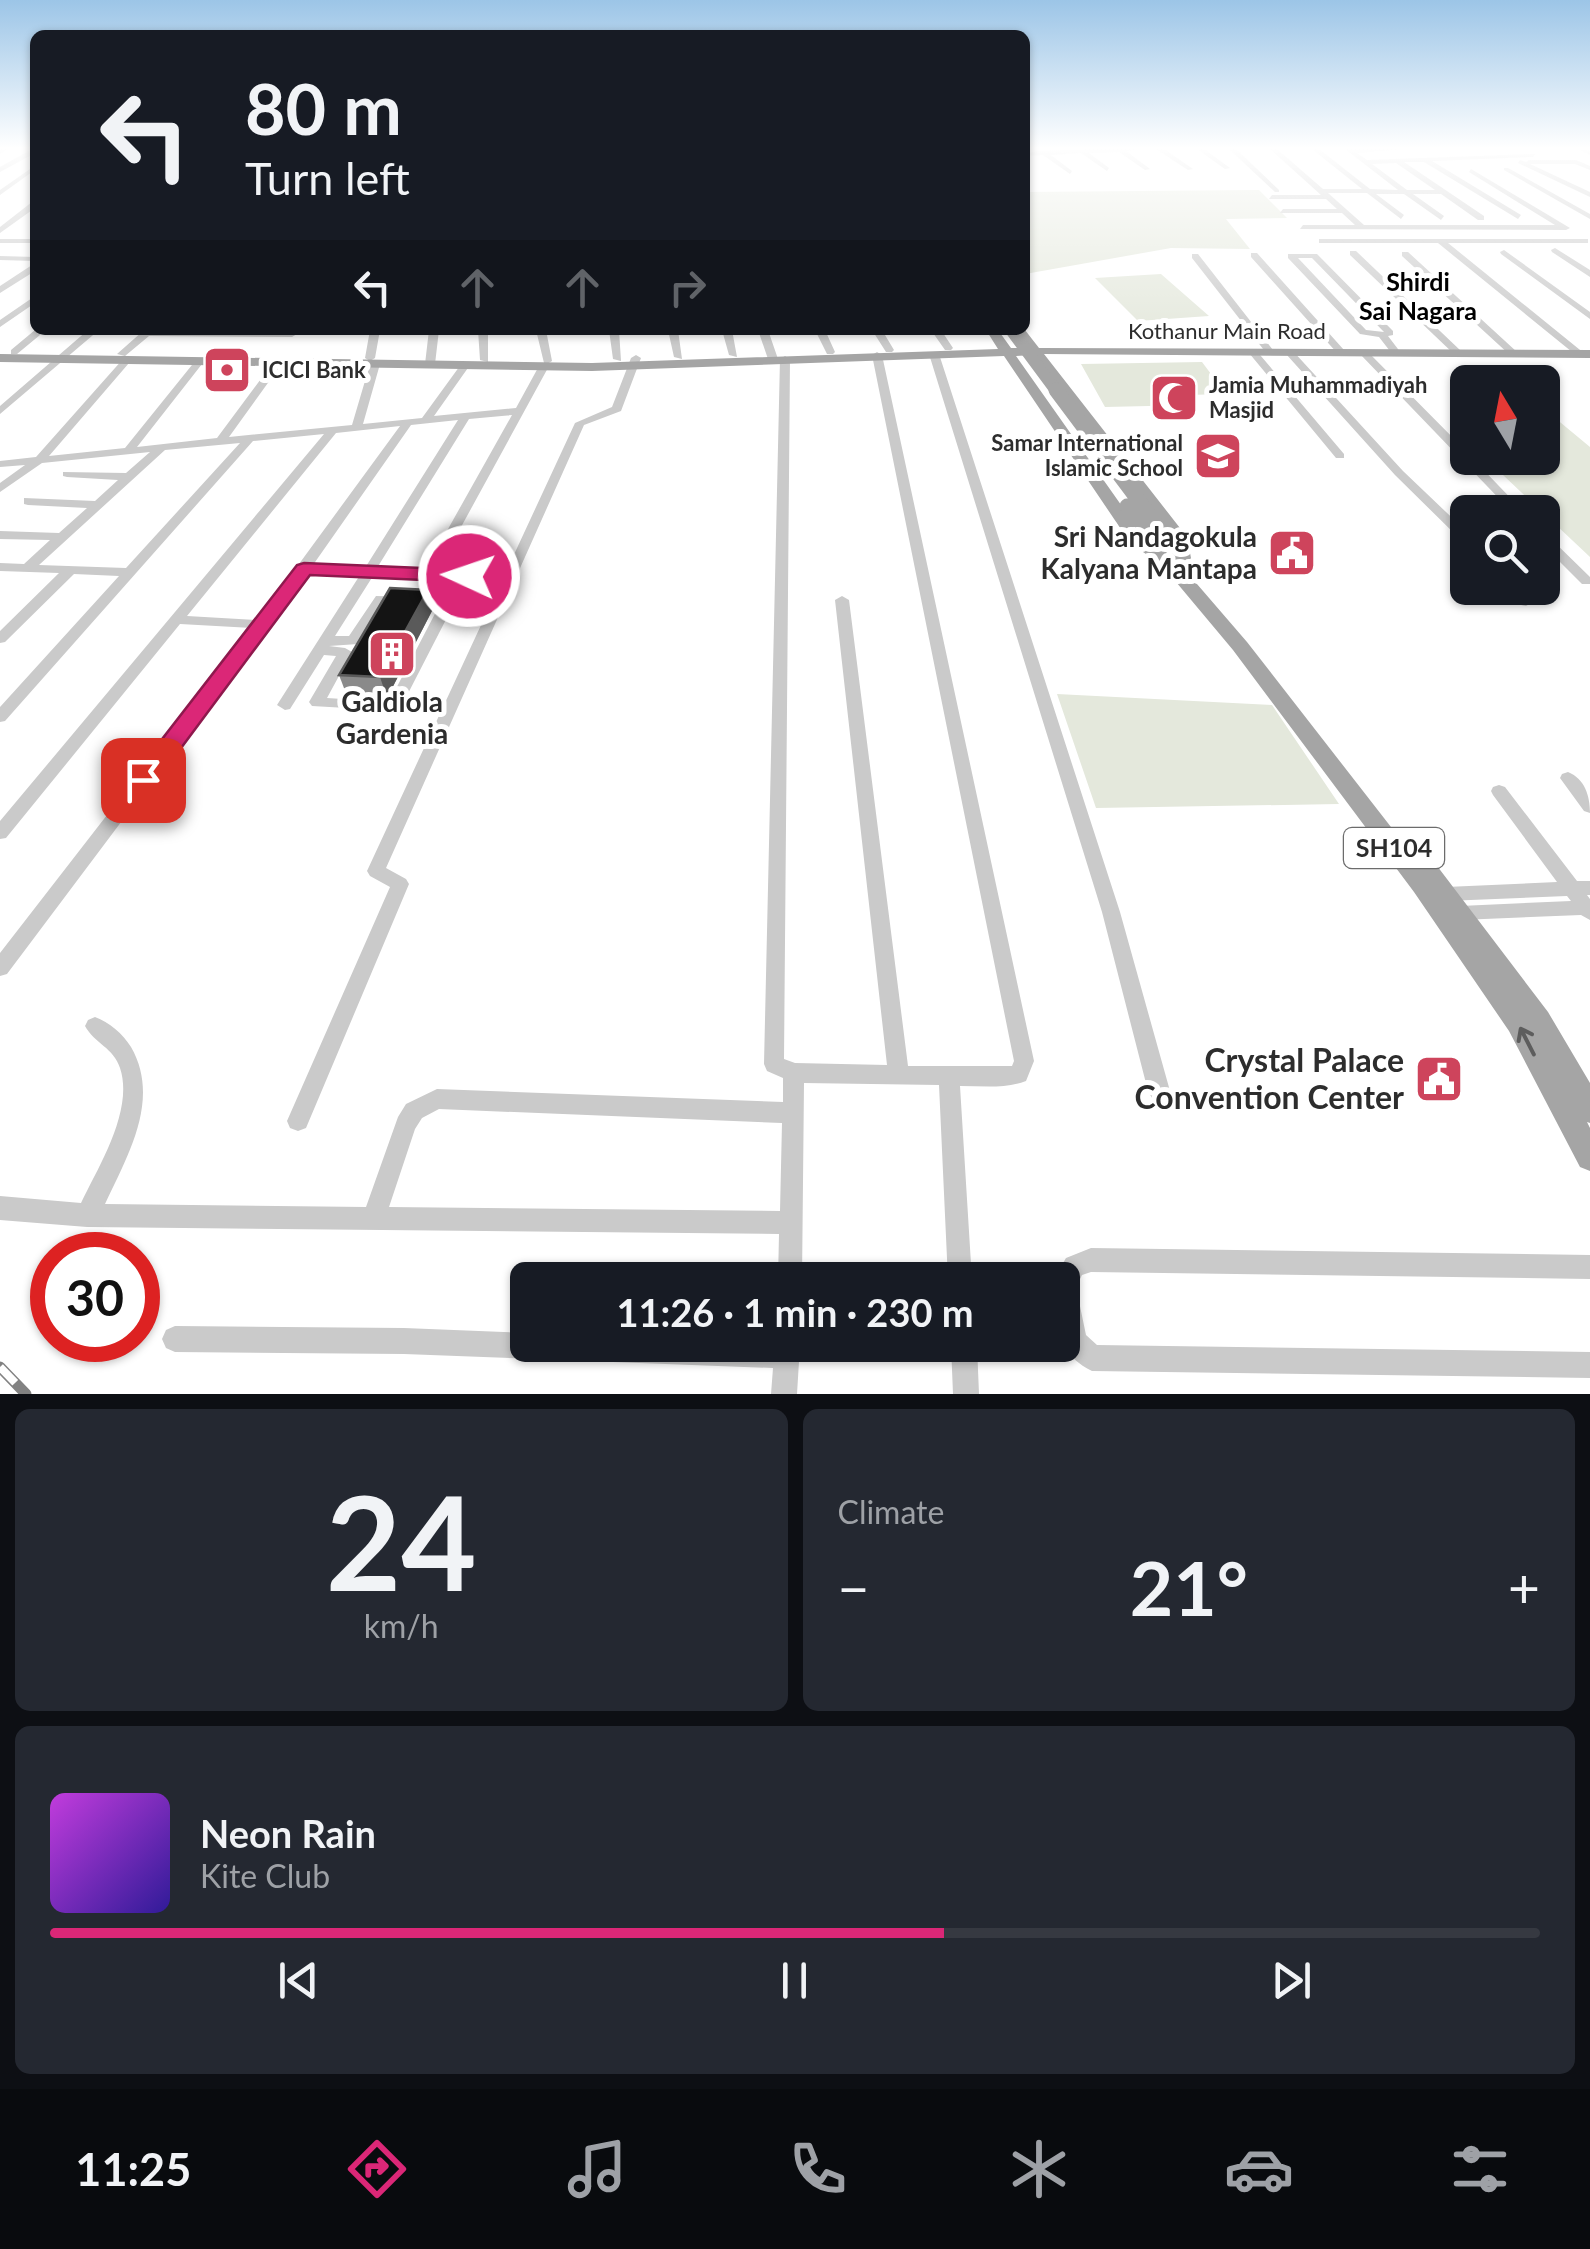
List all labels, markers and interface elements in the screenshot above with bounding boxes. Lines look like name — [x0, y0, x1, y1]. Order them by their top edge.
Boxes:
text: 80 m — [245, 66, 402, 150]
icon: left — [80, 70, 210, 200]
text: Turn left — [245, 151, 410, 205]
icon: left — [345, 260, 400, 315]
icon: ahead — [450, 260, 505, 315]
icon: ahead — [555, 260, 610, 315]
icon: right — [660, 260, 715, 315]
district label: Shirdi Sai Nagara — [1359, 266, 1477, 325]
street label: Kothanur Main Road — [1128, 317, 1326, 344]
bank icon: ICICI Bank — [201, 344, 253, 396]
place label: ICICI Bank — [262, 356, 366, 383]
north arrow — [1450, 365, 1560, 475]
map controls — [1450, 365, 1560, 605]
place label: Jamia Muhammadiyah Masjid — [1209, 371, 1427, 423]
mosque icon: Jamia Muhammadiyah Masjid — [1148, 372, 1200, 424]
place label: Samar International Islamic School — [991, 429, 1183, 481]
school or university icon: Samar International Islamic School — [1192, 430, 1244, 482]
button: search — [1450, 495, 1560, 605]
place label: Sri Nandagokula Kalyana Mantapa — [1041, 519, 1257, 585]
position arrow — [417, 524, 521, 628]
public building icon: Sri Nandagokula Kalyana Mantapa — [1266, 527, 1318, 579]
building icon: Galdiola Gardenia — [366, 628, 418, 680]
place label: Galdiola Gardenia — [336, 684, 448, 750]
pin — [101, 738, 186, 823]
icon: arrive — [116, 753, 171, 808]
road number: SH104 — [1344, 828, 1444, 868]
one-way arrow — [1517, 1026, 1536, 1056]
place label: Crystal Palace Convention Center — [1134, 1040, 1404, 1116]
public building icon: Crystal Palace Convention Center — [1413, 1053, 1465, 1105]
speed limit sign: 30 — [30, 1232, 160, 1362]
text: 11:26 · 1 min · 230 m — [616, 1289, 974, 1335]
text: 24 — [326, 1463, 477, 1619]
text: Climate — [838, 1492, 944, 1531]
text: 21° — [1130, 1542, 1248, 1632]
text: − — [838, 1554, 869, 1620]
text: + — [1508, 1554, 1540, 1620]
text: km/h — [364, 1606, 439, 1645]
text: Neon Rain — [200, 1810, 376, 1856]
text: Kite Club — [200, 1856, 330, 1895]
icon: previous — [271, 1953, 326, 2008]
icon: pause — [767, 1953, 822, 2008]
icon: next — [1264, 1953, 1319, 2008]
icon: directions — [342, 2134, 412, 2204]
icon: music — [562, 2134, 632, 2204]
icon: phone — [783, 2134, 853, 2204]
icon: climate — [1004, 2134, 1074, 2204]
icon: car — [1224, 2134, 1294, 2204]
icon: filters — [1445, 2134, 1515, 2204]
text: 11:25 — [75, 2142, 191, 2196]

